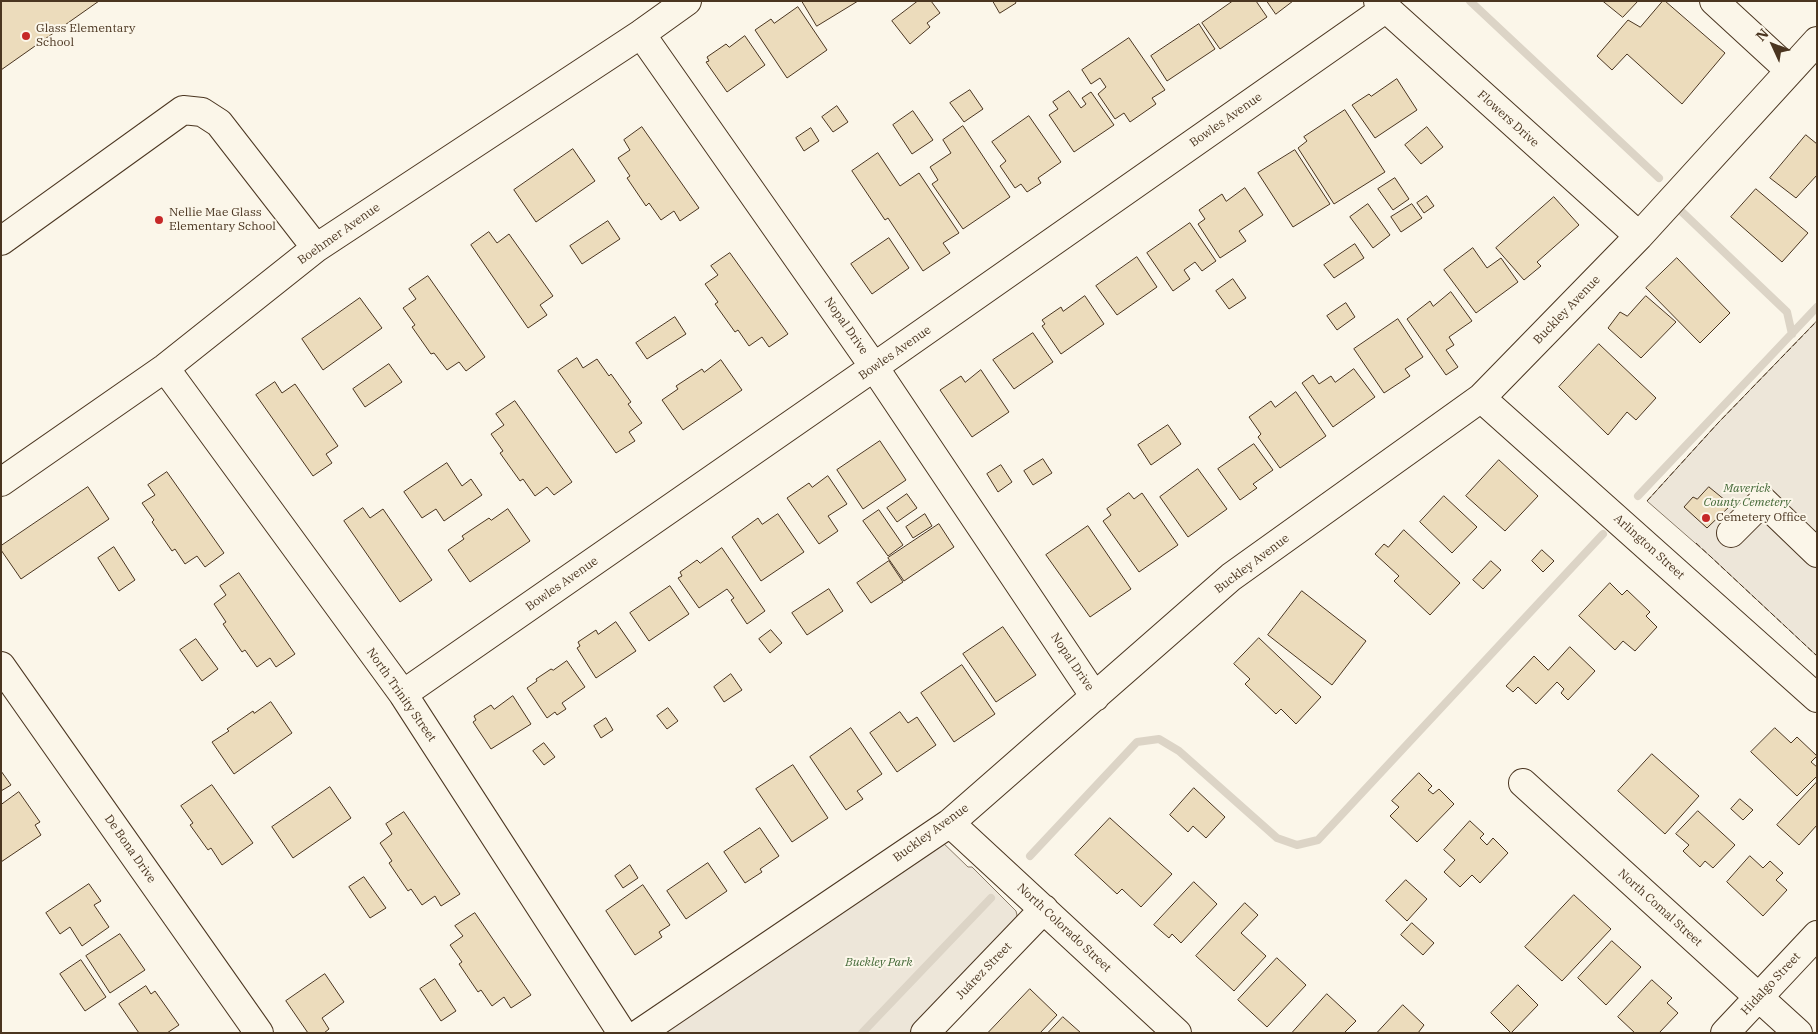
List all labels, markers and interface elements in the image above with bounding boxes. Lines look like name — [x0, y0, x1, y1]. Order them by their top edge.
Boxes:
north arrow — [1748, 20, 1798, 70]
place label: Glass Elementary School — [36, 22, 135, 50]
text: N — [1752, 25, 1772, 45]
marker: Glass Elementary School — [20, 30, 32, 42]
street label: Flowers Drive — [1474, 88, 1542, 150]
street label: Bowles Avenue — [1187, 90, 1265, 150]
street label: Boehmer Avenue — [295, 200, 383, 268]
place label: Nellie Mae Glass Elementary School — [169, 206, 276, 234]
marker: Nellie Mae Glass Elementary School — [153, 214, 165, 226]
street label: Buckley Avenue — [1531, 273, 1603, 347]
street label: Nopal Drive — [821, 295, 871, 357]
street label: Bowles Avenue — [856, 323, 934, 383]
park label: Maverick County Cemetery — [1703, 482, 1791, 510]
street label: Arlington Street — [1611, 511, 1687, 583]
place label: Cemetery Office — [1716, 511, 1806, 525]
marker: Cemetery Office — [1700, 512, 1712, 524]
street label: Buckley Avenue — [1212, 531, 1292, 597]
street label: Bowles Avenue — [523, 554, 601, 614]
street label: Nopal Drive — [1047, 630, 1097, 694]
street label: North Trinity Street — [363, 645, 439, 745]
street label: Buckley Avenue — [890, 801, 972, 865]
street label: De Bona Drive — [101, 812, 159, 886]
street label: North Comal Street — [1615, 866, 1705, 950]
street label: North Colorado Street — [1014, 881, 1114, 975]
street label: Juárez Street — [953, 939, 1015, 1003]
street label: Hidalgo Street — [1738, 950, 1804, 1018]
park label: Buckley Park — [845, 956, 913, 970]

